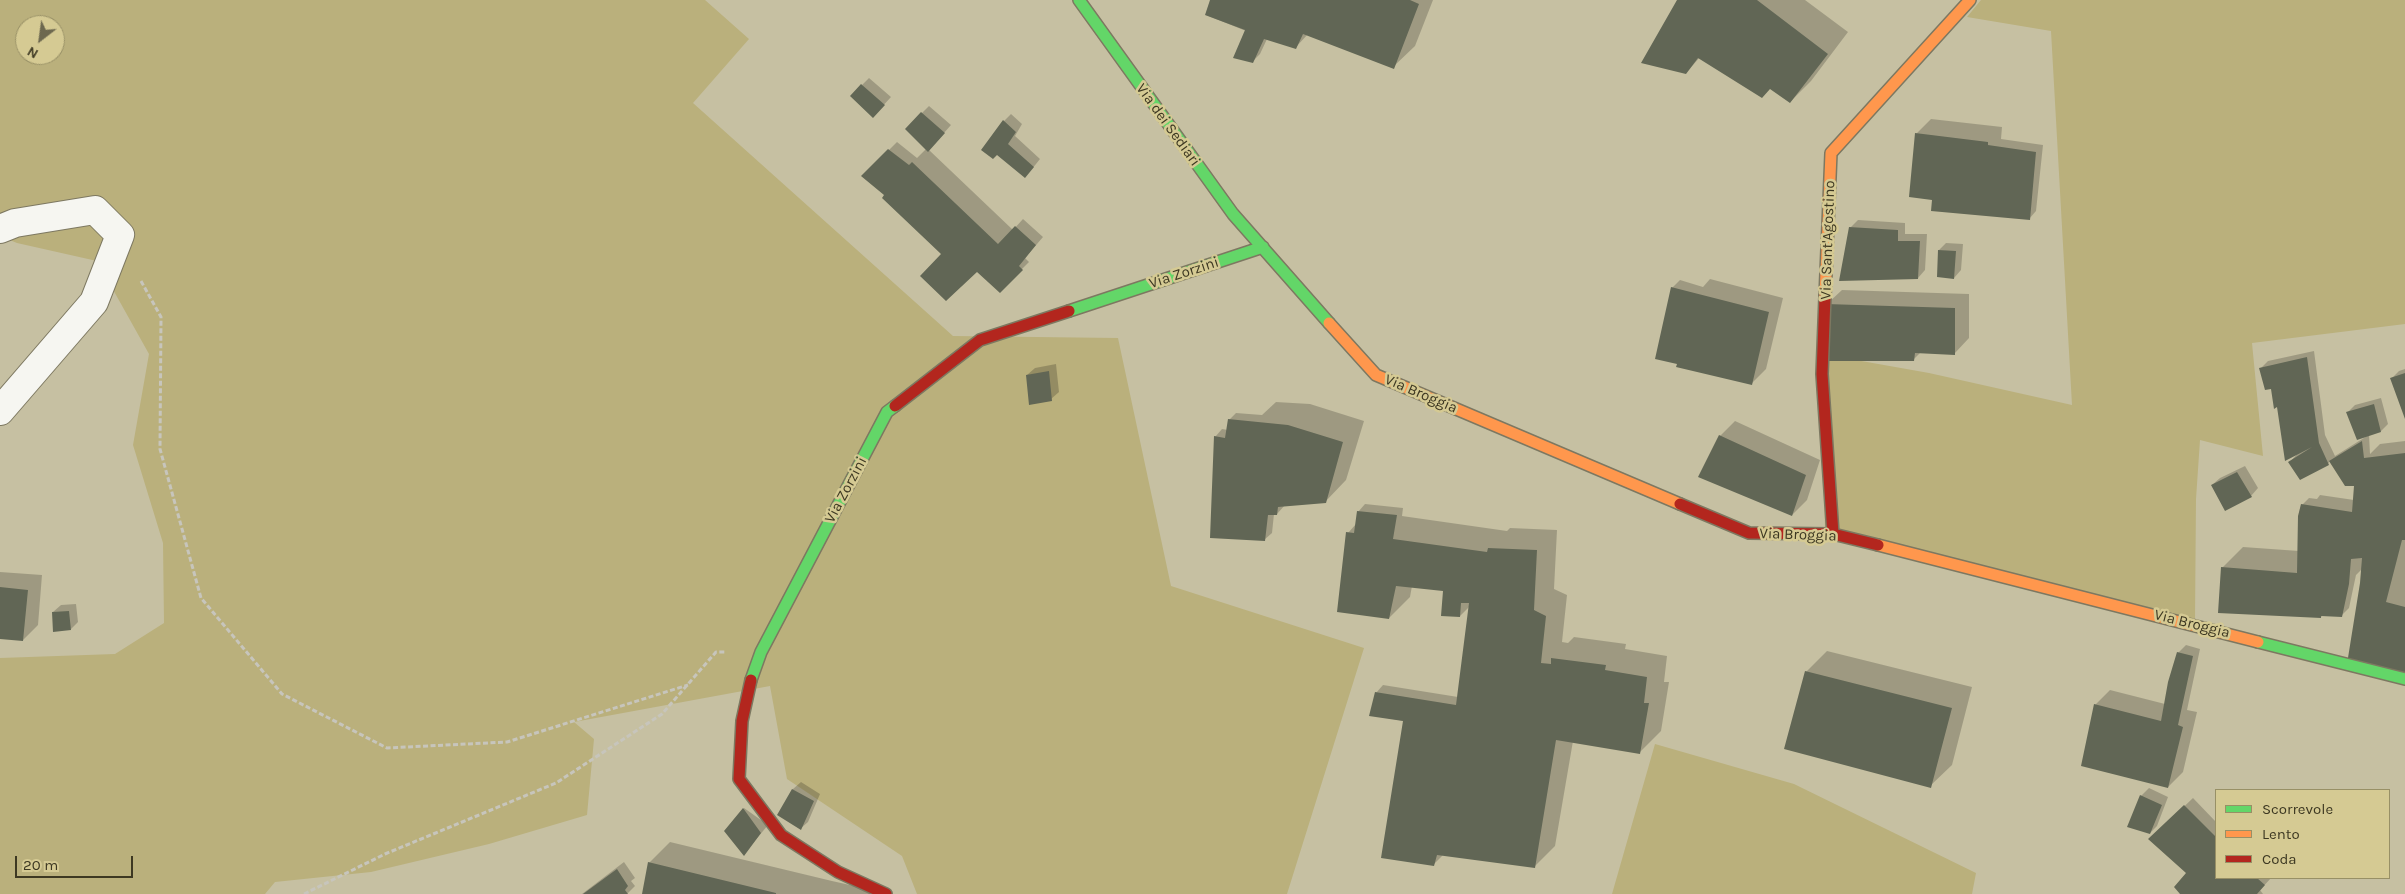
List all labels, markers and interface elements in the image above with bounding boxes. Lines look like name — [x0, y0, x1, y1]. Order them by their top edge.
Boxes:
north arrow — [15, 15, 65, 65]
text: N — [24, 43, 41, 62]
street label: Via dei Sediari — [1132, 80, 1204, 170]
street label: Via Sant'Agostino — [1817, 180, 1839, 300]
street label: Via Zorzini — [1147, 253, 1221, 293]
street label: Via Broggia — [1382, 371, 1460, 417]
street label: Via Zorzini — [821, 454, 871, 526]
street label: Via Broggia — [1759, 525, 1837, 545]
street label: Via Broggia — [2152, 606, 2232, 642]
legend — [2215, 789, 2390, 879]
text: Scorrevole — [2262, 800, 2333, 818]
text: Lento — [2262, 825, 2300, 843]
scale bar — [18, 846, 135, 878]
text: Coda — [2262, 850, 2297, 868]
text: 20 m — [23, 856, 58, 874]

